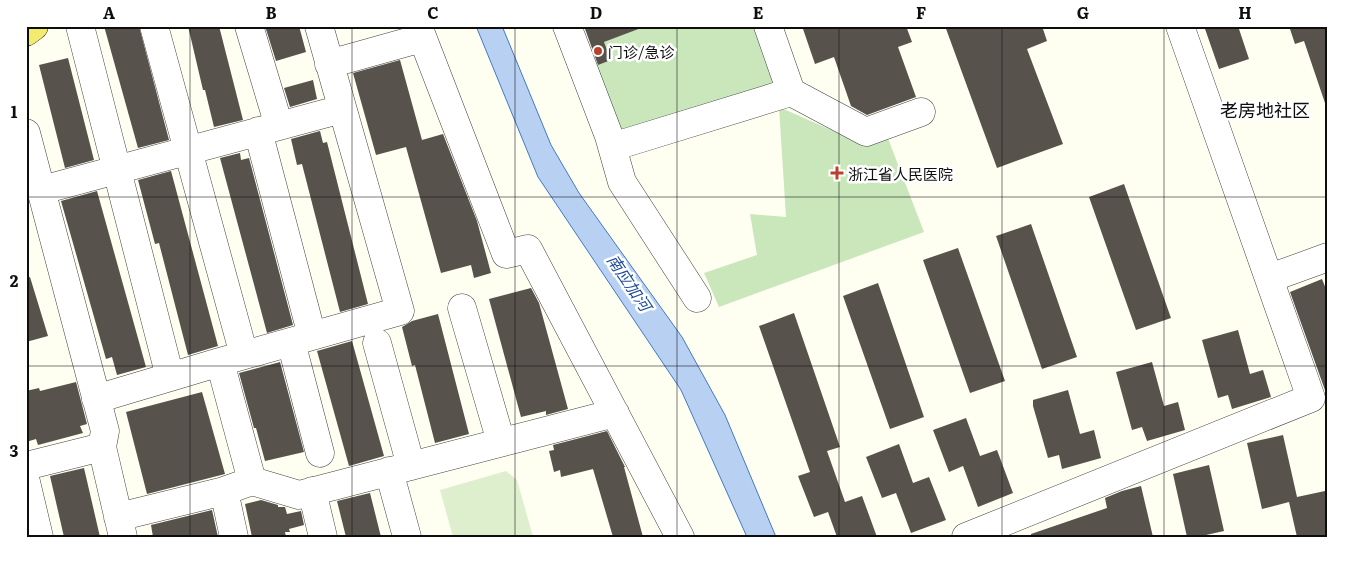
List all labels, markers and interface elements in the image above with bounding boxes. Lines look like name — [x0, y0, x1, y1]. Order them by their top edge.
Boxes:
text: A — [103, 0, 115, 24]
text: B — [265, 0, 277, 24]
text: C — [427, 0, 439, 24]
text: D — [590, 0, 602, 24]
text: E — [753, 0, 764, 24]
text: F — [916, 0, 926, 24]
text: G — [1077, 0, 1089, 24]
text: H — [1238, 0, 1252, 24]
place label: 门诊/急诊 — [608, 40, 674, 63]
marker: 门诊/急诊 — [592, 45, 604, 57]
district label: 老房地社区 — [1220, 96, 1310, 123]
text: 1 — [11, 99, 18, 123]
place label: 浙江省人民医院 — [848, 162, 953, 185]
marker: 浙江省人民医院 — [830, 166, 844, 180]
water label: 南应加河 — [602, 249, 660, 318]
text: 2 — [10, 268, 19, 292]
text: 3 — [10, 438, 19, 462]

